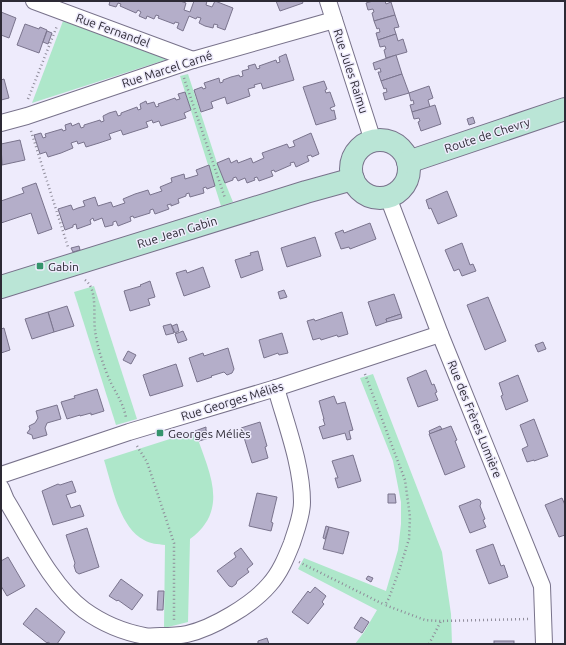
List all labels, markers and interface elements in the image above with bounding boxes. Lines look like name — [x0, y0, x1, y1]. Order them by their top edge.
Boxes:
street label: Rue Fernandel — [74, 11, 152, 49]
street label: Rue Jules Raimu — [331, 27, 371, 115]
street label: Rue Marcel Carné — [120, 48, 214, 90]
street label: Route de Chevry — [443, 115, 532, 155]
street label: Rue Jean Gabin — [135, 214, 219, 250]
place label: Gabin — [48, 260, 79, 273]
marker: Gabin — [35, 261, 45, 271]
street label: Rue des Frères Lumière — [445, 358, 505, 480]
street label: Rue Georges Méliès — [179, 379, 285, 423]
place label: Georges Méliès — [168, 427, 251, 440]
marker: Georges Méliès — [155, 428, 165, 438]

